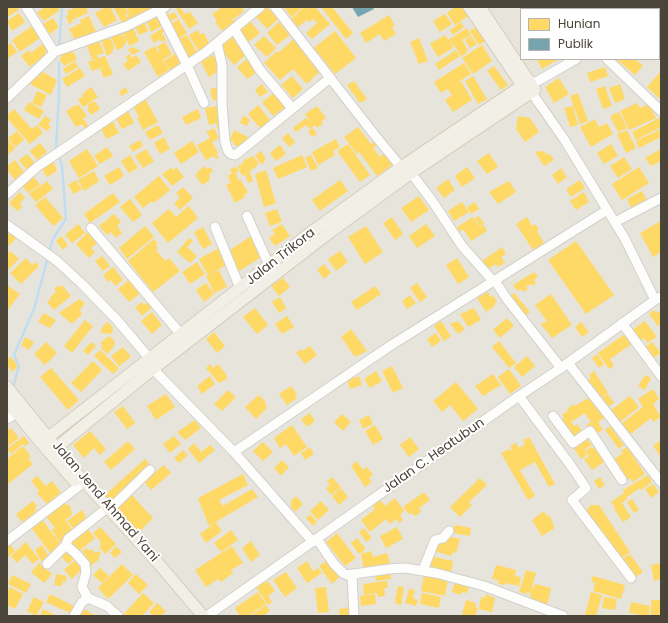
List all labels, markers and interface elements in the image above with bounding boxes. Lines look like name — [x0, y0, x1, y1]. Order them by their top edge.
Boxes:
legend — [520, 8, 660, 60]
text: Hunian — [558, 15, 600, 32]
text: Publik — [558, 35, 593, 52]
street label: Jalan Trikora — [243, 225, 319, 289]
street label: Jalan C. Heatubun — [380, 415, 488, 497]
street label: Jalan Jend Ahmad Yani — [48, 439, 162, 565]

